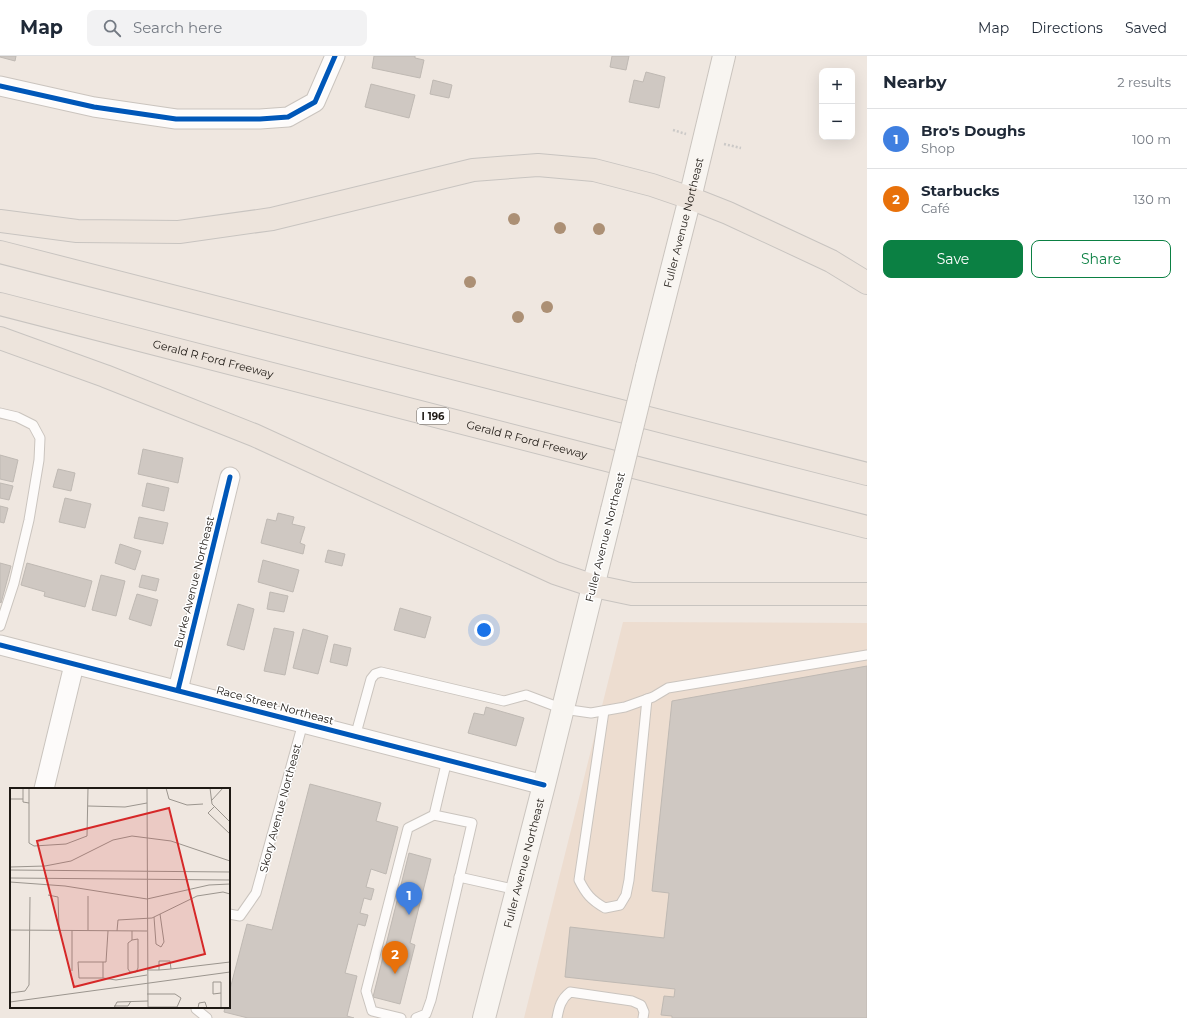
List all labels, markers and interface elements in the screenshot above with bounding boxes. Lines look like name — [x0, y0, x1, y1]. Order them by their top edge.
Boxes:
search box — [87, 10, 367, 46]
text: Map — [20, 16, 63, 39]
icon: search — [101, 17, 123, 39]
text: Search here — [133, 18, 222, 37]
text: Map — [978, 19, 1009, 37]
text: Directions — [1031, 19, 1103, 37]
text: Saved — [1125, 19, 1167, 37]
map controls — [819, 68, 855, 140]
button: + — [819, 68, 855, 104]
text: Nearby — [883, 72, 947, 92]
text: 2 results — [1117, 74, 1171, 90]
button: − — [819, 104, 855, 140]
text: Bro's Doughs — [921, 121, 1025, 140]
text: 1 — [893, 131, 899, 147]
text: 100 m — [1132, 131, 1171, 147]
text: Shop — [921, 140, 955, 156]
street label: Fuller Avenue Northeast — [660, 156, 707, 289]
text: Starbucks — [921, 181, 999, 200]
text: 2 — [892, 191, 900, 207]
text: 130 m — [1133, 191, 1171, 207]
text: Café — [921, 200, 950, 216]
button: Save — [883, 240, 1023, 278]
button: Share — [1031, 240, 1171, 278]
street label: Gerald R Ford Freeway — [151, 337, 275, 381]
road number: I 196 — [417, 408, 449, 424]
street label: Gerald R Ford Freeway — [465, 417, 589, 462]
street label: Fuller Avenue Northeast — [582, 470, 628, 603]
street label: Burke Avenue Northeast — [171, 514, 217, 649]
your location — [474, 620, 494, 640]
street label: Race Street Northeast — [215, 683, 336, 728]
street label: Skory Avenue Northeast — [256, 742, 304, 874]
inset map — [10, 788, 230, 1008]
street label: Fuller Avenue Northeast — [500, 796, 547, 930]
pin: 1 — [396, 882, 422, 915]
pin: 2 — [382, 941, 408, 974]

